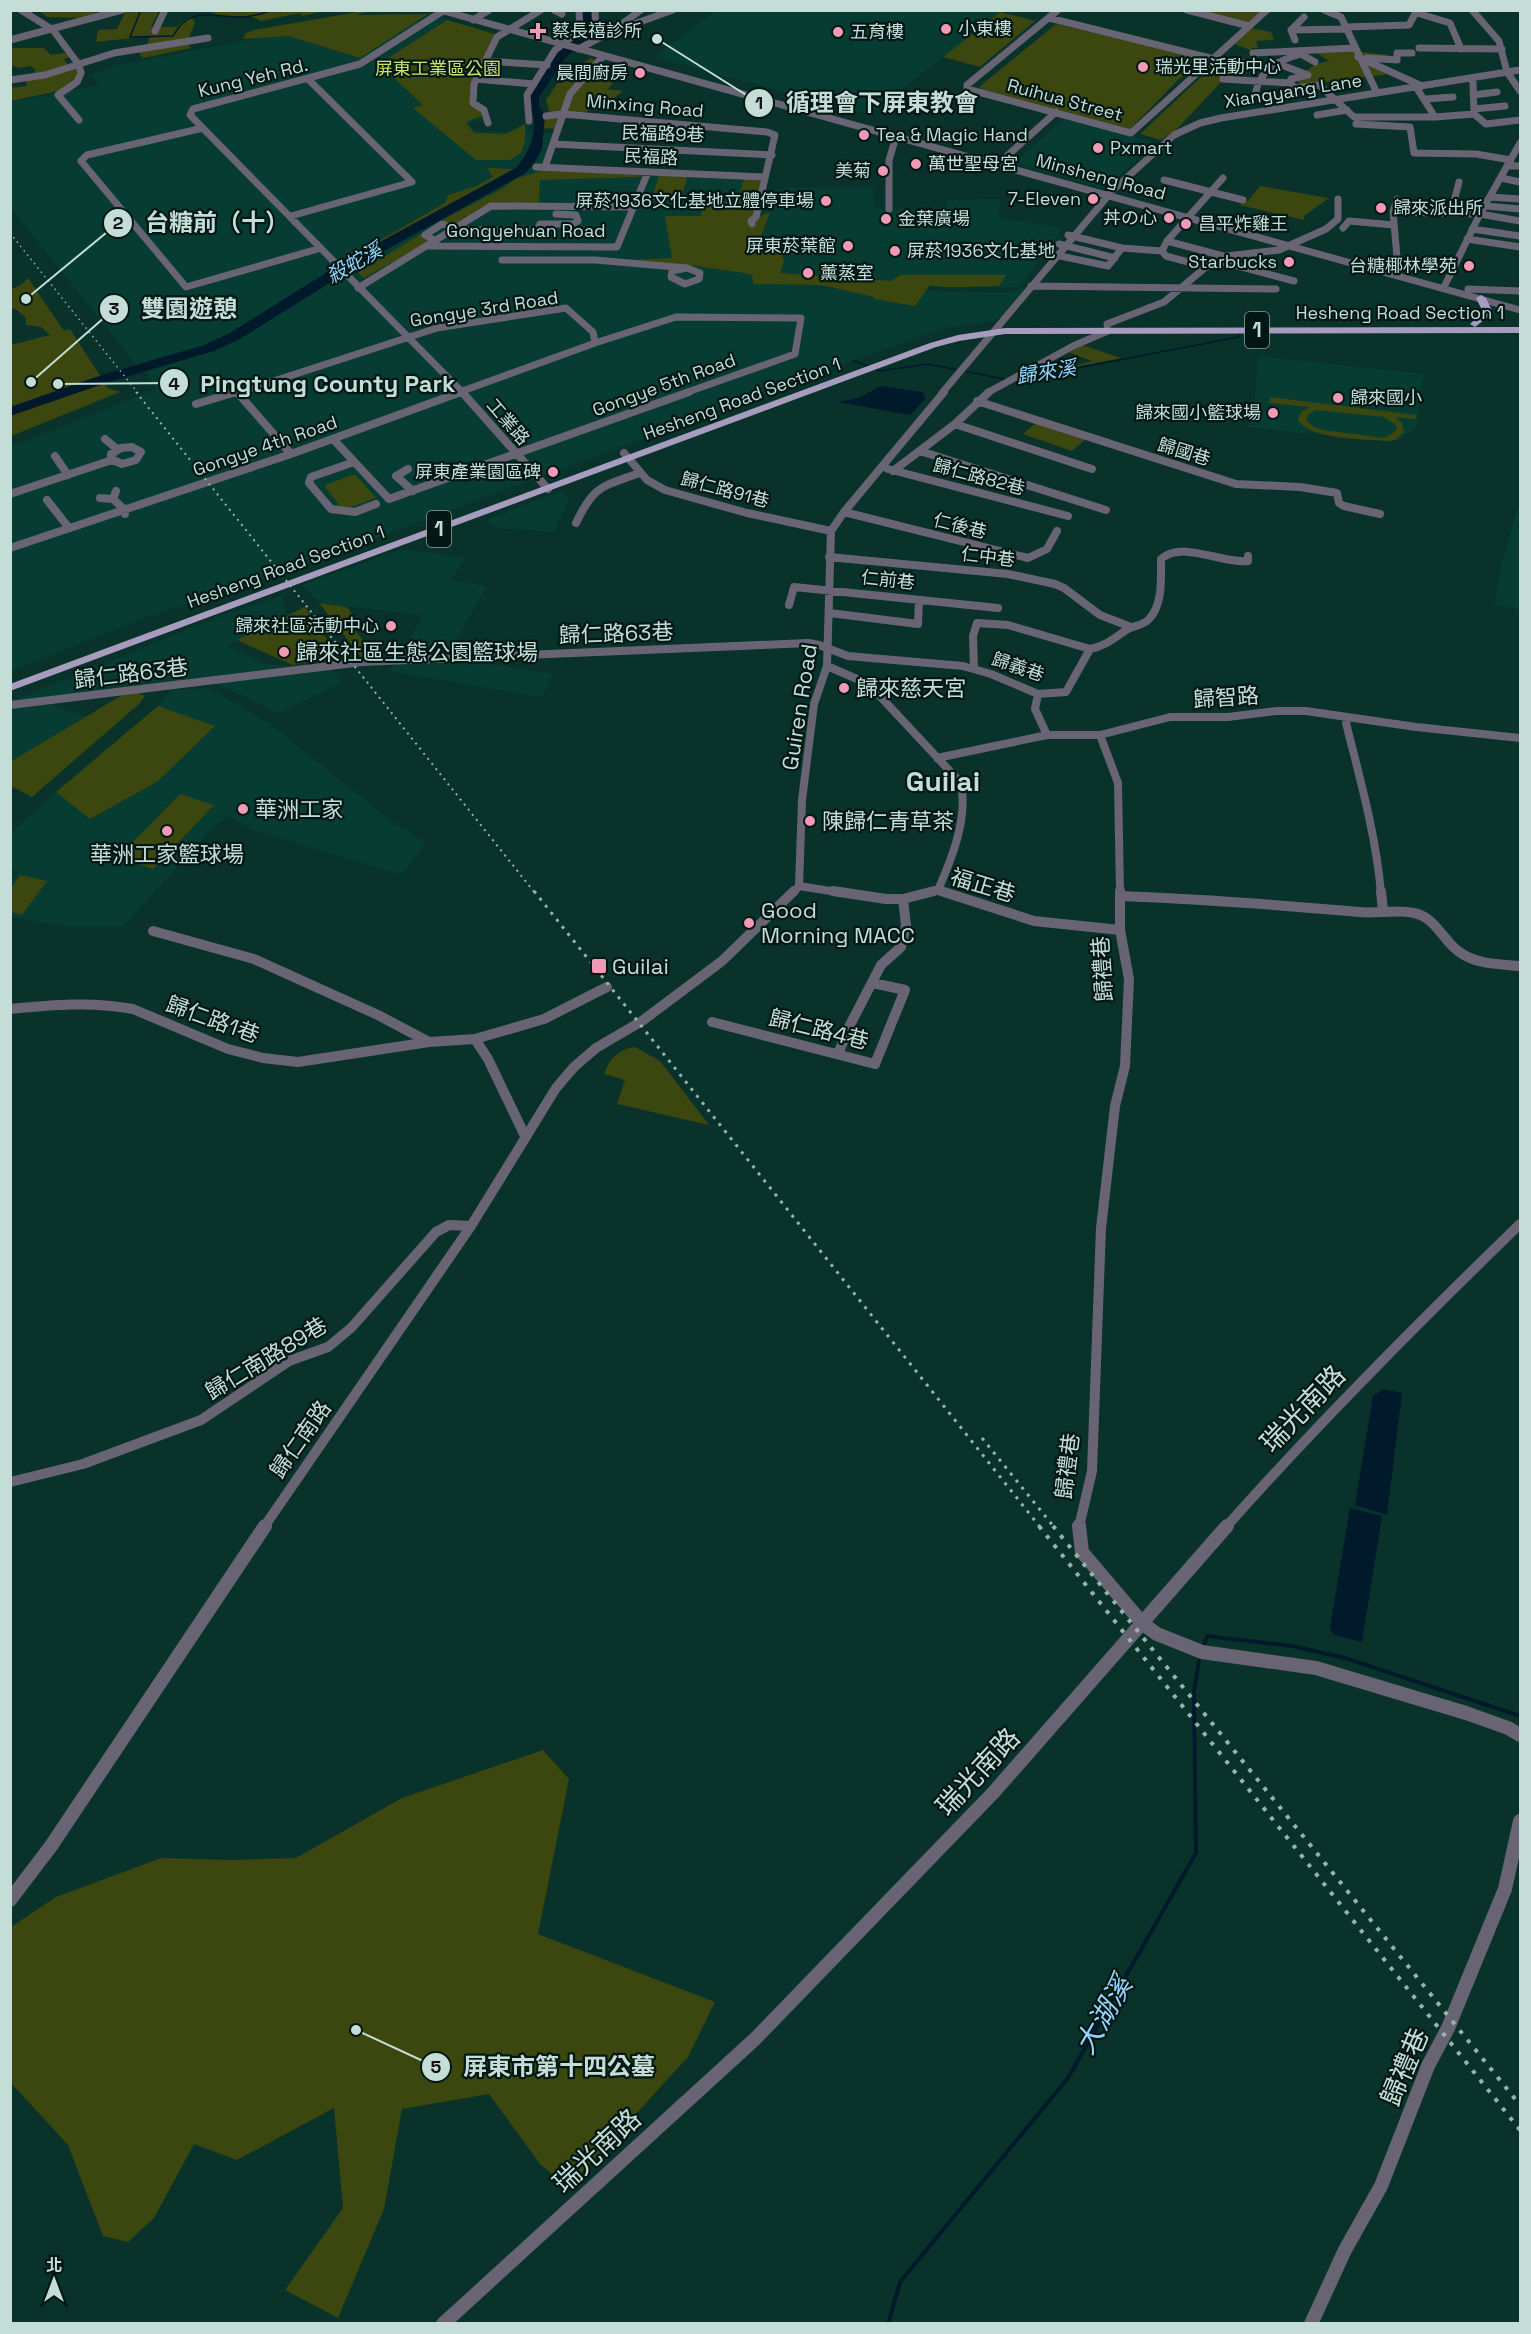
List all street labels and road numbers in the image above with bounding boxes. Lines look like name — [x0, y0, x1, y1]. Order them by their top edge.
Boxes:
street label: Kung Yeh Rd. — [196, 53, 310, 102]
street label: Xiangyang Lane — [1222, 68, 1364, 113]
street label: Ruihua Street — [1005, 73, 1125, 126]
street label: Minxing Road — [586, 89, 705, 122]
street label: 民福路9巷 — [621, 121, 705, 146]
street label: 民福路 — [623, 144, 679, 169]
street label: Minsheng Road — [1034, 148, 1169, 205]
street label: Gongyehuan Road — [446, 219, 606, 242]
street label: Gongye 3rd Road — [408, 285, 560, 332]
street label: Hesheng Road Section 1 — [1296, 301, 1504, 324]
road number: 1 — [1245, 312, 1269, 348]
street label: Gongye 5th Road — [589, 348, 739, 421]
street label: Hesheng Road Section 1 — [640, 352, 844, 445]
street label: 工業路 — [482, 394, 535, 450]
street label: Gongye 4th Road — [190, 410, 340, 481]
street label: 歸國巷 — [1155, 433, 1213, 470]
street label: 歸仁路82巷 — [931, 453, 1028, 500]
street label: 歸仁路91巷 — [678, 467, 772, 512]
street label: 仁後巷 — [931, 508, 989, 543]
road number: 1 — [427, 511, 451, 547]
street label: Hesheng Road Section 1 — [184, 520, 388, 613]
street label: 仁中巷 — [960, 542, 1016, 571]
street label: 仁前巷 — [860, 565, 916, 594]
street label: 歸仁路63巷 — [558, 617, 674, 649]
street label: Guiren Road — [775, 642, 823, 772]
street label: 歸義巷 — [989, 647, 1047, 686]
street label: 歸仁路63巷 — [72, 652, 190, 694]
street label: 歸智路 — [1192, 681, 1260, 713]
street label: 福正巷 — [947, 862, 1019, 908]
street label: 歸禮巷 — [1086, 935, 1118, 1003]
street label: 歸仁路1巷 — [163, 989, 263, 1049]
street label: 歸仁路4巷 — [766, 1003, 872, 1055]
street label: 歸仁南路89巷 — [200, 1311, 332, 1405]
street label: 瑞光南路 — [1253, 1358, 1353, 1460]
street label: 歸仁南路 — [263, 1395, 337, 1483]
street label: 歸禮巷 — [1049, 1432, 1085, 1500]
street label: 瑞光南路 — [928, 1720, 1027, 1823]
street label: 歸禮巷 — [1373, 2023, 1436, 2111]
street label: 瑞光南路 — [545, 2101, 648, 2200]

